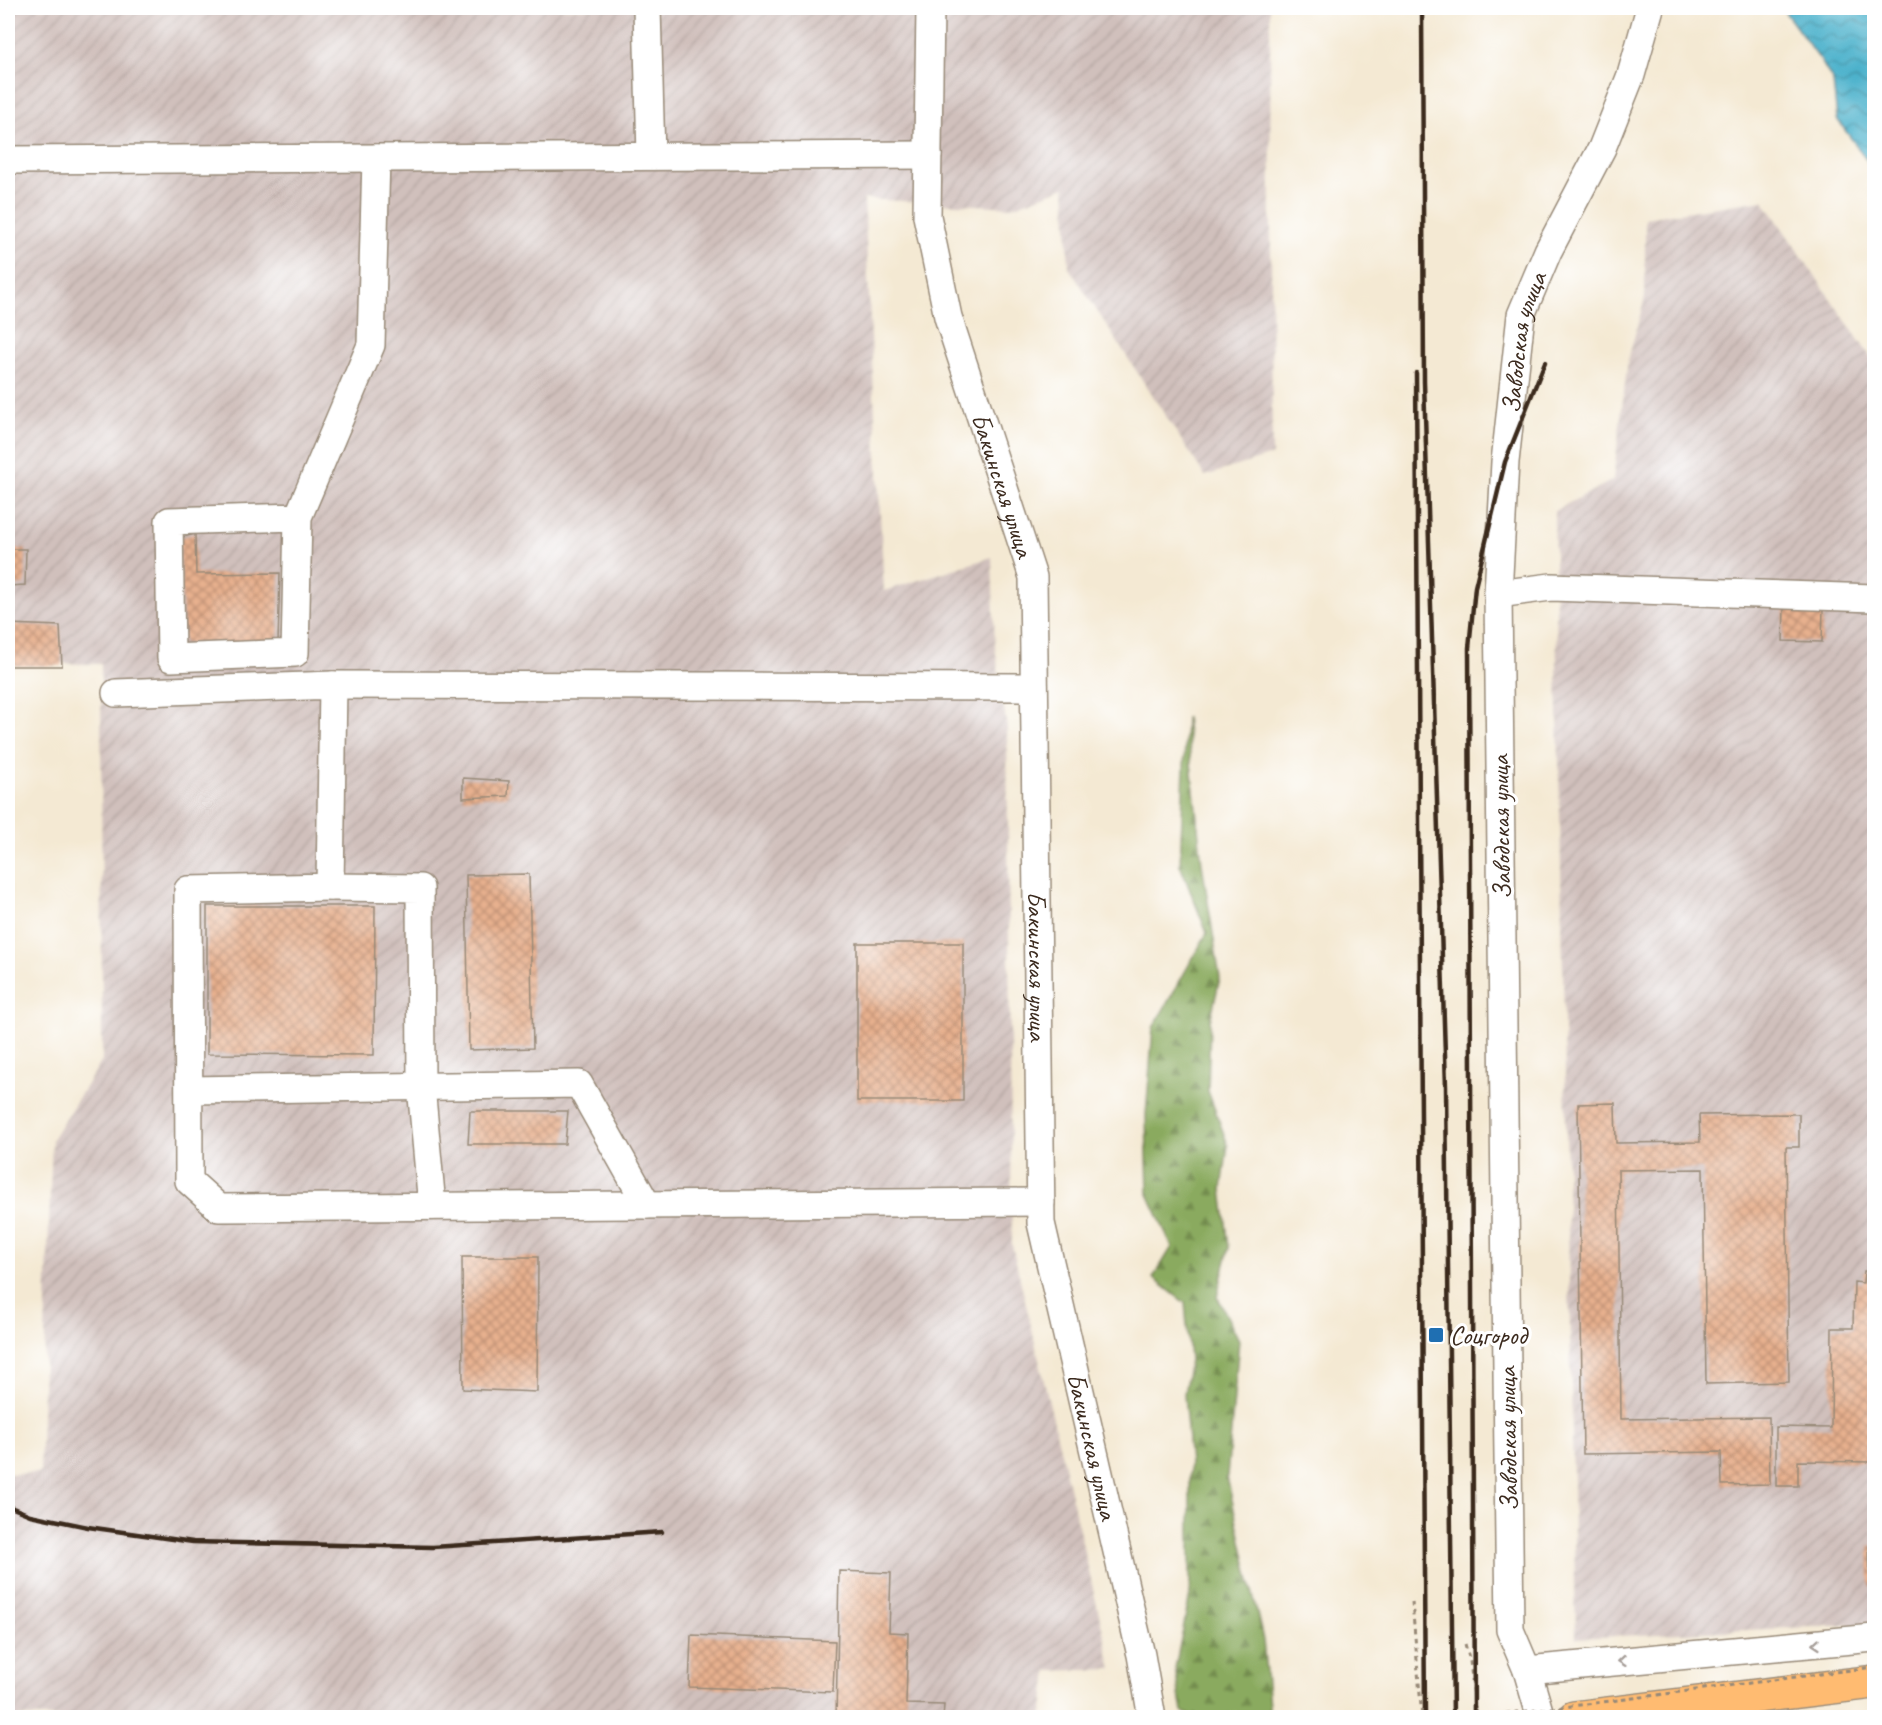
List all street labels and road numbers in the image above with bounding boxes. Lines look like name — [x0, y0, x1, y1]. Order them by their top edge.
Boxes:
street label: Заводская улица — [1494, 265, 1555, 415]
street label: Бакинская улица — [964, 409, 1042, 563]
street label: Заводская улица — [1483, 753, 1519, 899]
street label: Бакинская улица — [1020, 891, 1055, 1043]
street label: Заводская улица — [1490, 1365, 1526, 1511]
street label: Бакинская улица — [1060, 1370, 1126, 1524]

